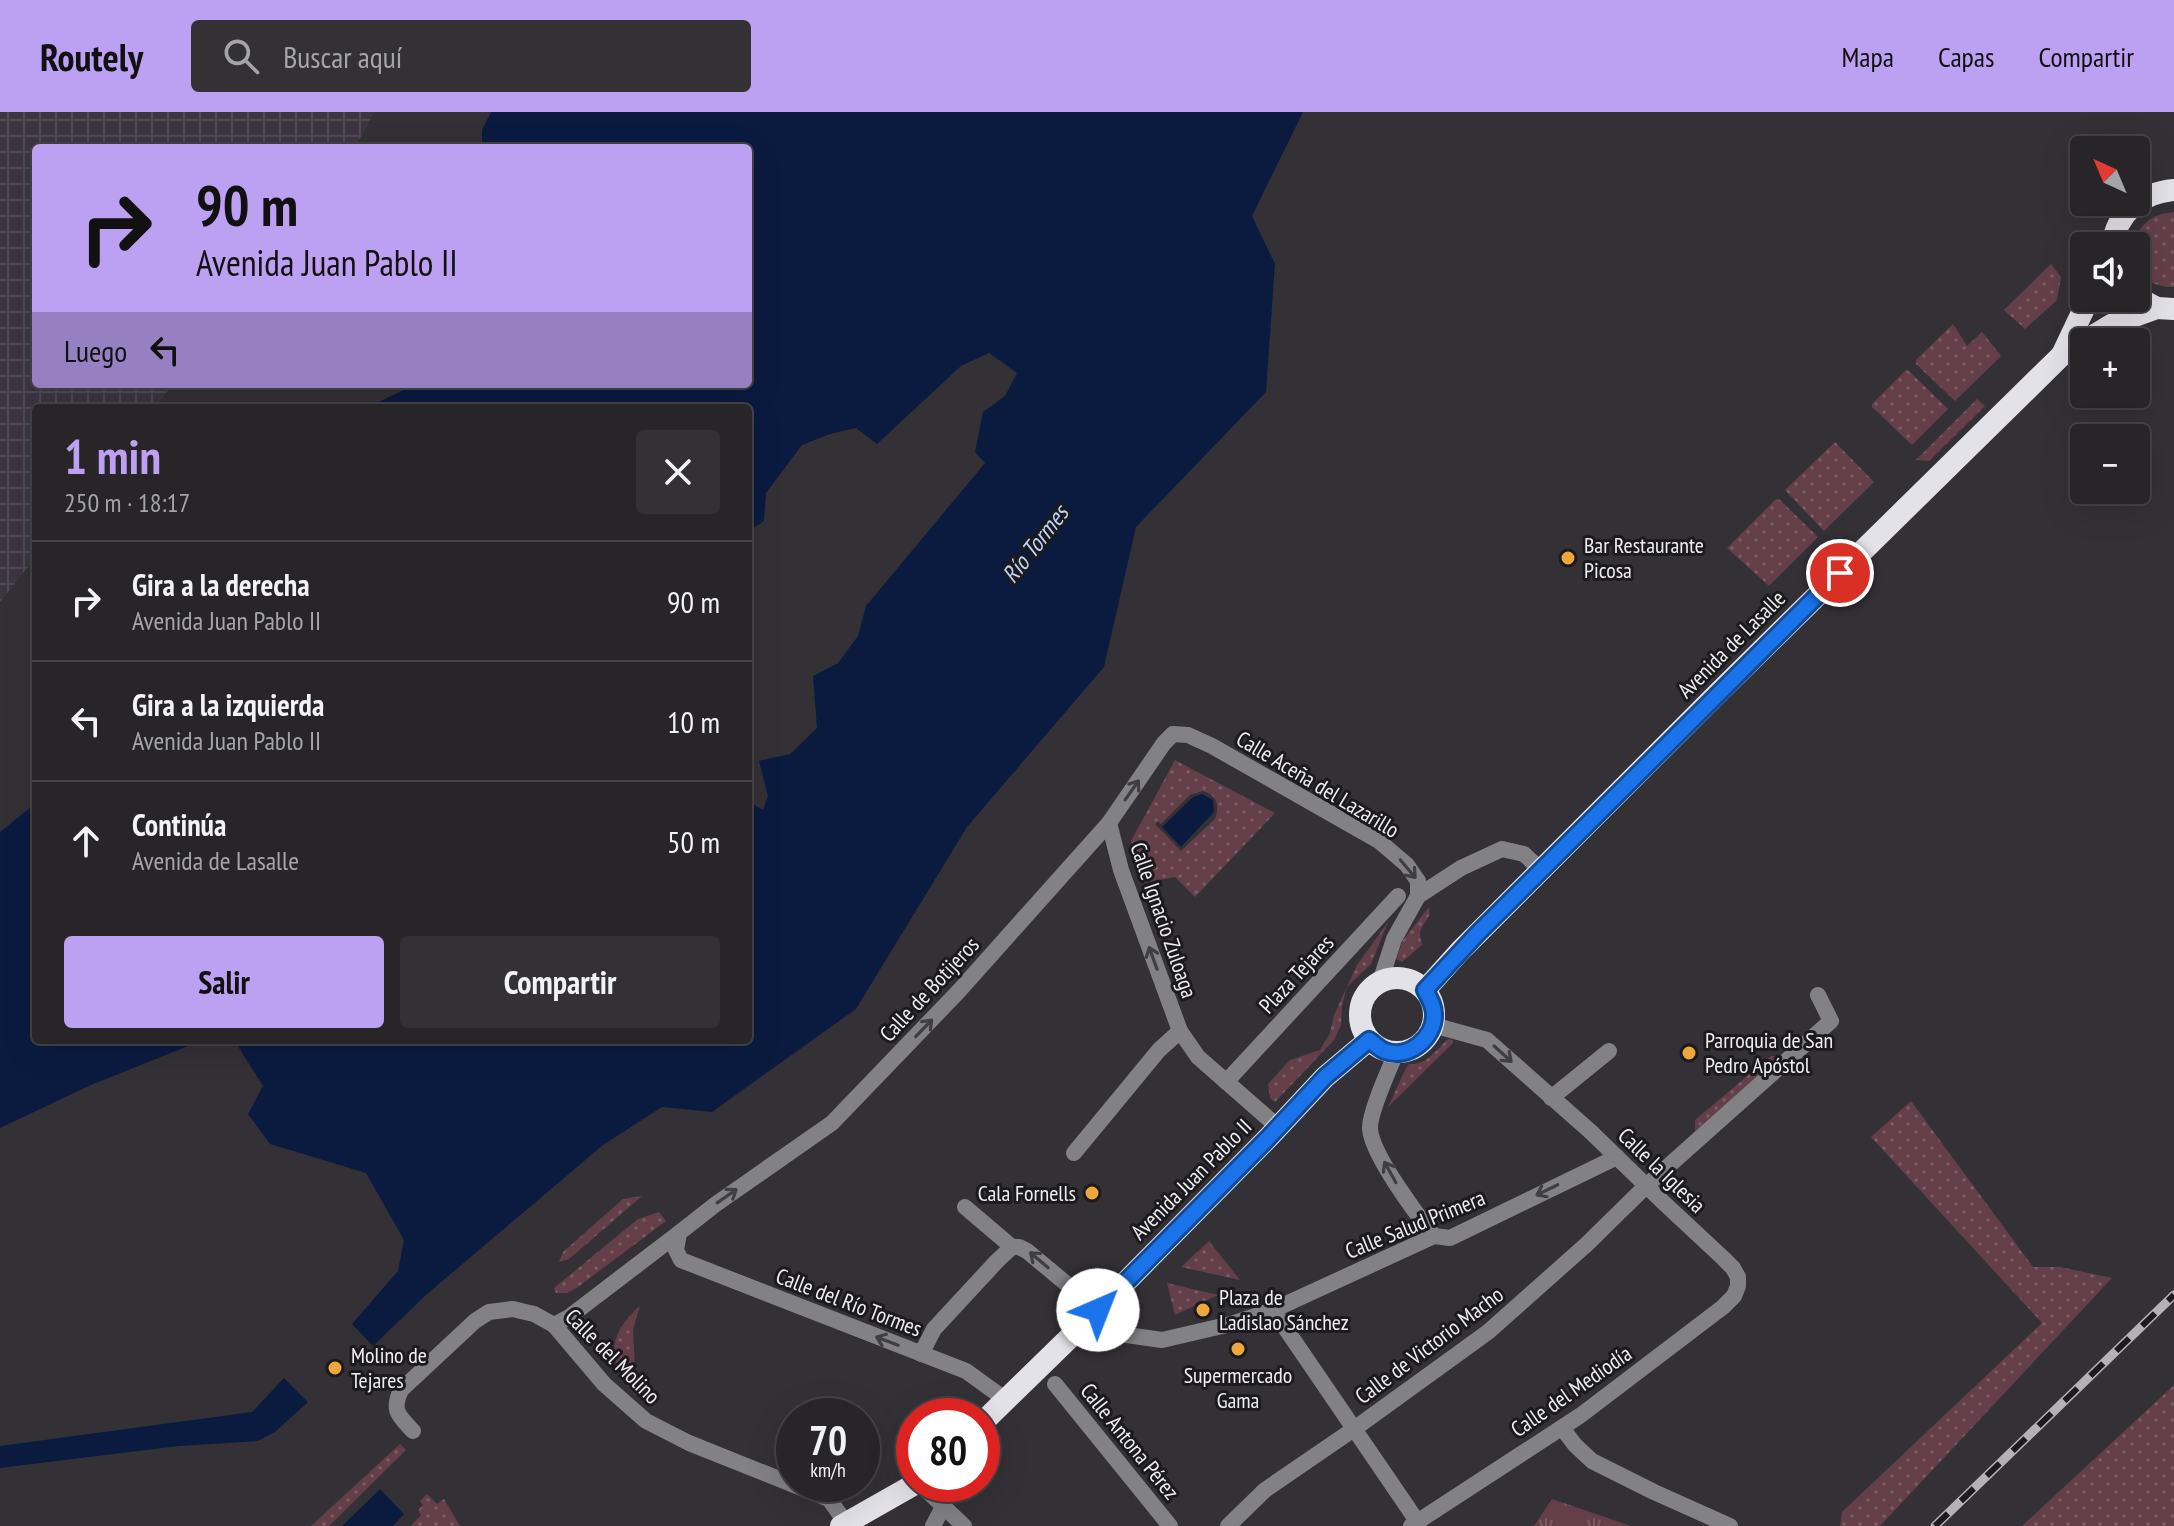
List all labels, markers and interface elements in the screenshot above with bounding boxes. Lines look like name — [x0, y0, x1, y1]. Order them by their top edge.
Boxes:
search box — [191, 20, 751, 92]
text: Routely — [40, 32, 143, 81]
icon: search — [219, 34, 263, 78]
text: Buscar aquí — [283, 37, 402, 76]
text: Mapa — [1842, 38, 1894, 75]
text: Capas — [1938, 38, 1994, 75]
text: Compartir — [2038, 38, 2134, 75]
north arrow — [2070, 136, 2150, 216]
map controls — [2070, 136, 2150, 504]
text: 90 m — [196, 169, 298, 241]
icon: right — [64, 176, 168, 280]
button: sound — [2070, 232, 2150, 312]
text: Avenida Juan Pablo II — [196, 239, 458, 286]
icon: left — [143, 328, 187, 372]
button: + — [2070, 328, 2150, 408]
text: Luego — [64, 331, 127, 370]
button: − — [2070, 424, 2150, 504]
text: 1 min — [64, 425, 161, 487]
button: close — [636, 430, 720, 514]
text: 250 m · 18:17 — [64, 486, 190, 519]
water label: Río Tormes — [995, 497, 1077, 589]
place label: Bar Restaurante Picosa — [1584, 531, 1704, 584]
pin — [1806, 539, 1874, 607]
marker: Bar Restaurante Picosa — [1559, 549, 1577, 567]
icon: arrive — [1818, 551, 1862, 595]
text: Gira a la derecha — [132, 565, 310, 604]
icon: right — [64, 579, 108, 623]
text: 90 m — [667, 582, 720, 621]
street label: Avenida de Lasalle — [1671, 584, 1791, 704]
text: Avenida Juan Pablo II — [132, 604, 321, 637]
text: Gira a la izquierda — [132, 685, 324, 724]
icon: left — [64, 699, 108, 743]
text: 10 m — [667, 702, 720, 741]
text: Avenida Juan Pablo II — [132, 724, 321, 757]
street label: Calle Aceña del Lazarillo — [1231, 724, 1405, 844]
one-way arrow — [1124, 780, 1140, 802]
text: Continúa — [132, 805, 226, 844]
icon: ahead — [64, 819, 108, 863]
text: 50 m — [667, 822, 720, 861]
street label: Calle Ignacio Zuloaga — [1124, 839, 1204, 1001]
text: Avenida de Lasalle — [132, 844, 299, 877]
one-way arrow — [1399, 858, 1417, 878]
street label: Plaza Tejares — [1253, 929, 1339, 1019]
street label: Calle de Botijeros — [873, 931, 985, 1047]
button: Salir — [64, 936, 384, 1028]
button: Compartir — [400, 936, 720, 1028]
one-way arrow — [1145, 946, 1159, 971]
one-way arrow — [914, 1019, 933, 1038]
place label: Parroquia de San Pedro Apóstol — [1705, 1026, 1833, 1079]
marker: Parroquia de San Pedro Apóstol — [1680, 1044, 1698, 1062]
one-way arrow — [1493, 1045, 1513, 1064]
street label: Avenida Juan Pablo II — [1125, 1113, 1257, 1245]
street label: Calle la Iglesia — [1612, 1121, 1712, 1219]
one-way arrow — [1381, 1161, 1397, 1185]
place label: Cala Fornells — [978, 1179, 1076, 1207]
street label: Calle Salud Primera — [1341, 1183, 1489, 1265]
one-way arrow — [1535, 1183, 1559, 1199]
marker: Cala Fornells — [1083, 1184, 1101, 1202]
one-way arrow — [716, 1188, 738, 1204]
one-way arrow — [1029, 1251, 1049, 1269]
street label: Calle del Río Tormes — [772, 1261, 926, 1343]
position arrow — [1056, 1268, 1140, 1352]
street label: Calle de Victorio Macho — [1349, 1280, 1509, 1410]
place label: Plaza de Ladislao Sánchez — [1219, 1283, 1349, 1336]
marker: Plaza de Ladislao Sánchez — [1194, 1301, 1212, 1319]
street label: Calle del Molino — [559, 1302, 667, 1410]
one-way arrow — [875, 1332, 900, 1347]
street label: Calle del Mediodía — [1505, 1339, 1637, 1443]
marker: Supermercado Gama — [1229, 1340, 1247, 1358]
place label: Molino de Tejares — [351, 1341, 427, 1394]
marker: Molino de Tejares — [326, 1359, 344, 1377]
place label: Supermercado Gama — [1184, 1361, 1292, 1414]
street label: Calle Antona Pérez — [1075, 1377, 1186, 1505]
speed limit sign: 80 — [896, 1398, 1000, 1502]
text: 70 — [809, 1414, 847, 1466]
text: km/h — [810, 1457, 846, 1483]

